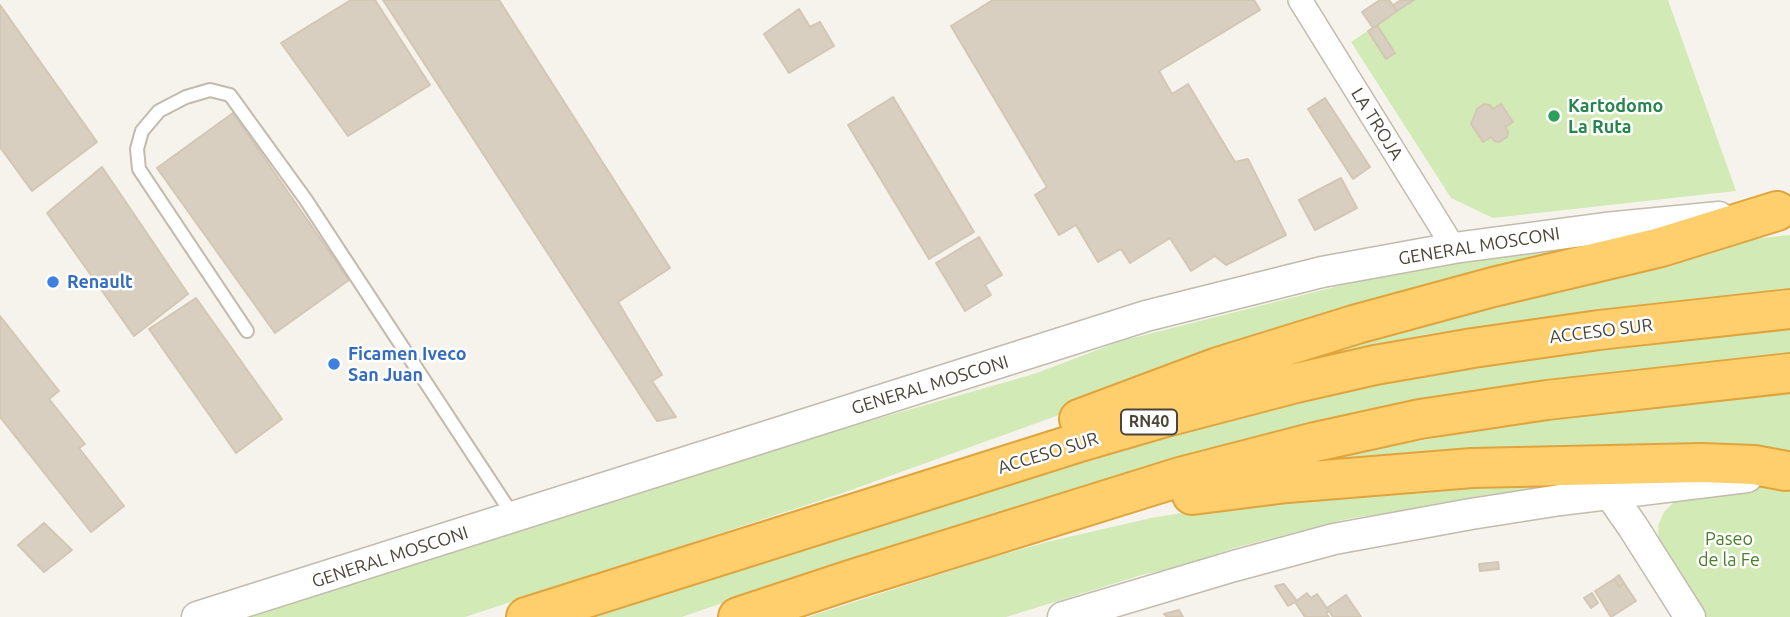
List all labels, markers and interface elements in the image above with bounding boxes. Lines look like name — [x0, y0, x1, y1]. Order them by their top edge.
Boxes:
street label: LA TROJA — [1346, 84, 1408, 164]
place label: Kartodomo La Ruta — [1568, 95, 1663, 138]
marker: Kartodomo La Ruta — [1546, 108, 1562, 124]
street label: GENERAL MOSCONI — [1397, 223, 1561, 269]
place label: Renault — [67, 271, 133, 293]
marker: Renault — [45, 274, 61, 290]
street label: ACCESO SUR — [1548, 314, 1654, 348]
place label: Ficamen Iveco San Juan — [348, 343, 467, 386]
street label: GENERAL MOSCONI — [849, 351, 1011, 419]
marker: Ficamen Iveco San Juan — [326, 356, 342, 372]
road number: RN40 — [1121, 410, 1177, 434]
street label: ACCESO SUR — [995, 427, 1101, 479]
street label: GENERAL MOSCONI — [309, 522, 471, 592]
park label: Paseo de la Fe — [1698, 528, 1760, 570]

